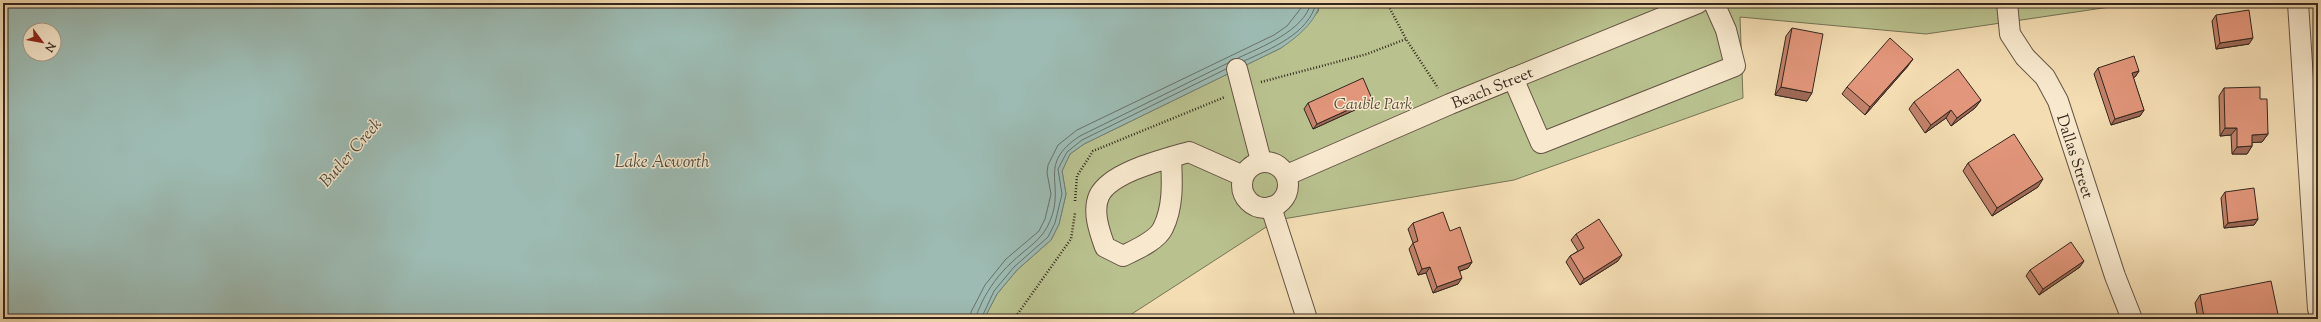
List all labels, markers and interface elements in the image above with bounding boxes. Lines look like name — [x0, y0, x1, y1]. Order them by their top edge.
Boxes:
north arrow — [22, 22, 62, 62]
text: N — [40, 38, 59, 55]
street label: Beach Street — [1449, 62, 1537, 116]
park label: Cauble Park — [1334, 94, 1412, 117]
street label: Dallas Street — [2049, 112, 2098, 202]
water label: Butler Creek — [315, 113, 388, 193]
water label: Lake Acworth — [614, 151, 710, 175]

